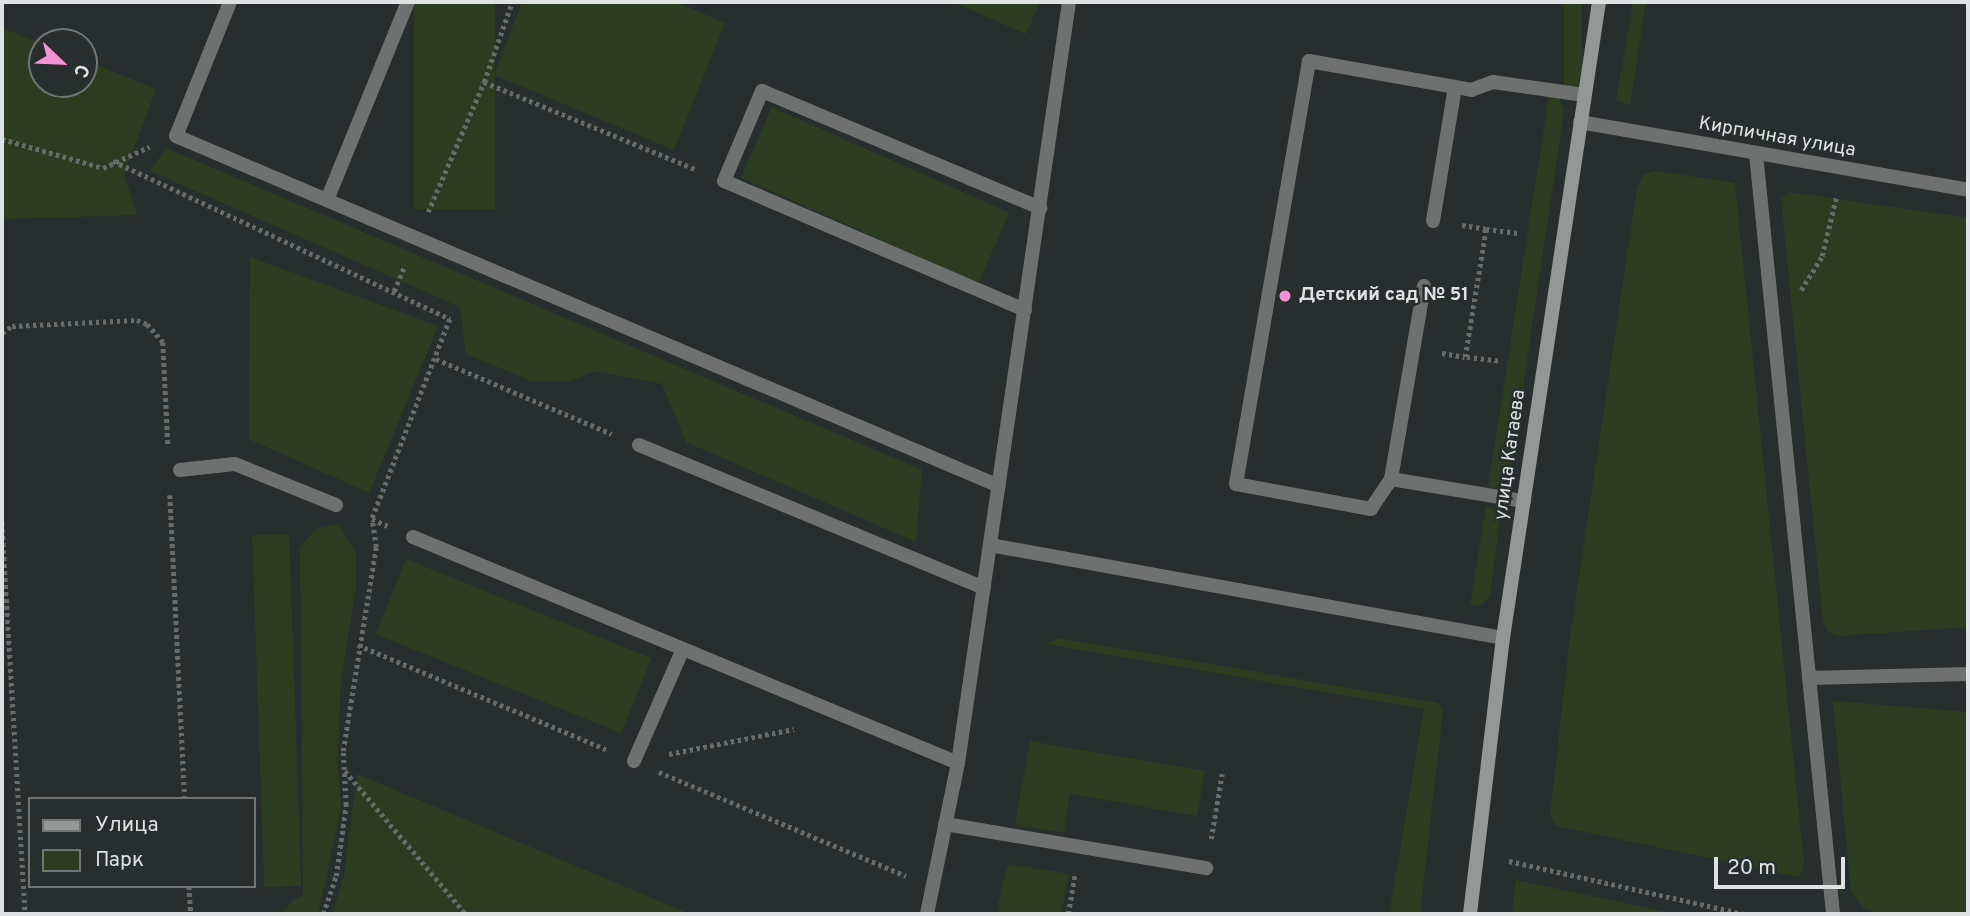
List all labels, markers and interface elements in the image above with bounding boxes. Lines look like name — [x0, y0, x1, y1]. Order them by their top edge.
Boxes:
north arrow — [28, 28, 98, 98]
text: С — [67, 60, 94, 81]
street label: Кирпичная улица — [1697, 113, 1857, 163]
place label: Детский сад № 51 — [1299, 285, 1469, 307]
marker: Детский сад № 51 — [1277, 288, 1293, 304]
street label: улица Катаева — [1491, 388, 1531, 522]
legend — [28, 797, 256, 888]
text: Улица — [95, 812, 159, 839]
scale bar — [1718, 842, 1849, 886]
text: Парк — [95, 847, 144, 874]
text: 20 m — [1727, 855, 1776, 882]

